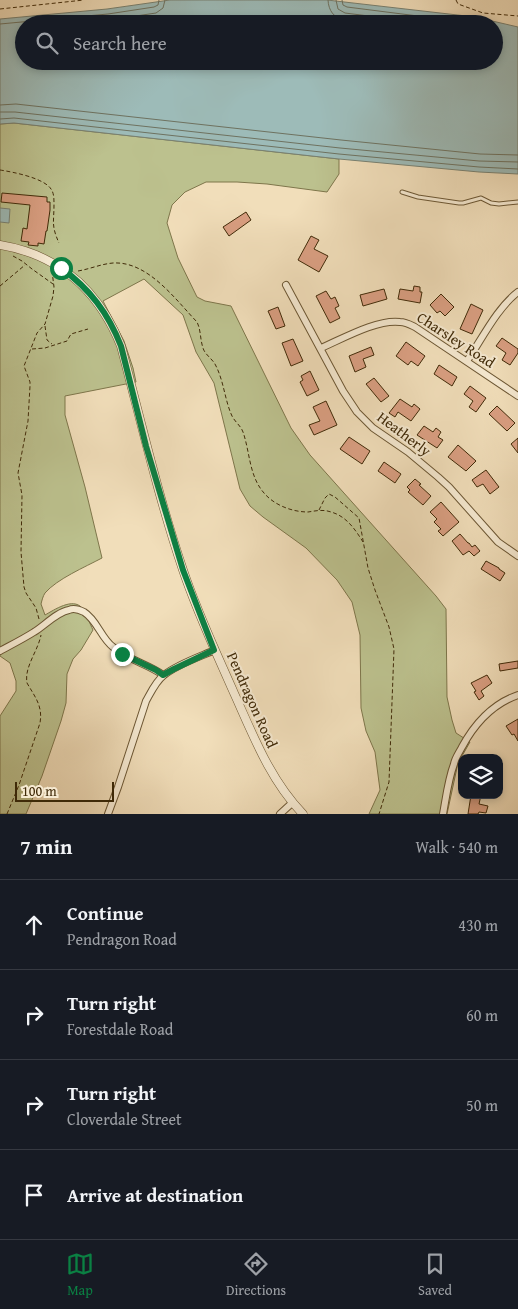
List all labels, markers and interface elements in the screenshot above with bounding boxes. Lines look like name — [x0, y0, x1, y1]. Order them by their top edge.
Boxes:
search box — [15, 15, 503, 70]
icon: search — [33, 29, 61, 57]
text: Search here — [73, 29, 167, 57]
route start — [50, 257, 73, 280]
street label: Charsley Road — [413, 306, 499, 373]
street label: Heatherly — [373, 406, 436, 461]
route end — [111, 643, 134, 666]
street label: Pendragon Road — [222, 649, 283, 751]
map controls — [458, 754, 503, 799]
button: layers — [458, 754, 503, 799]
scale bar — [15, 779, 114, 802]
text: 100 m — [22, 781, 57, 801]
text: 7 min — [20, 831, 72, 862]
text: Walk · 540 m — [415, 835, 498, 859]
text: Continue — [67, 899, 144, 927]
icon: ahead — [20, 911, 48, 939]
text: 430 m — [458, 913, 498, 937]
text: Pendragon Road — [67, 927, 177, 951]
text: Turn right — [67, 989, 156, 1017]
icon: right — [20, 1001, 48, 1029]
text: 60 m — [466, 1003, 498, 1027]
text: Forestdale Road — [67, 1017, 173, 1041]
text: Turn right — [67, 1079, 156, 1107]
icon: right — [20, 1091, 48, 1119]
text: 50 m — [466, 1093, 498, 1117]
text: Cloverdale Street — [67, 1107, 182, 1131]
icon: arrive — [20, 1181, 48, 1209]
text: Arrive at destination — [67, 1181, 243, 1209]
tab: Map — [66, 1250, 94, 1300]
tab: Directions — [226, 1250, 286, 1300]
tab: Saved — [418, 1250, 452, 1300]

